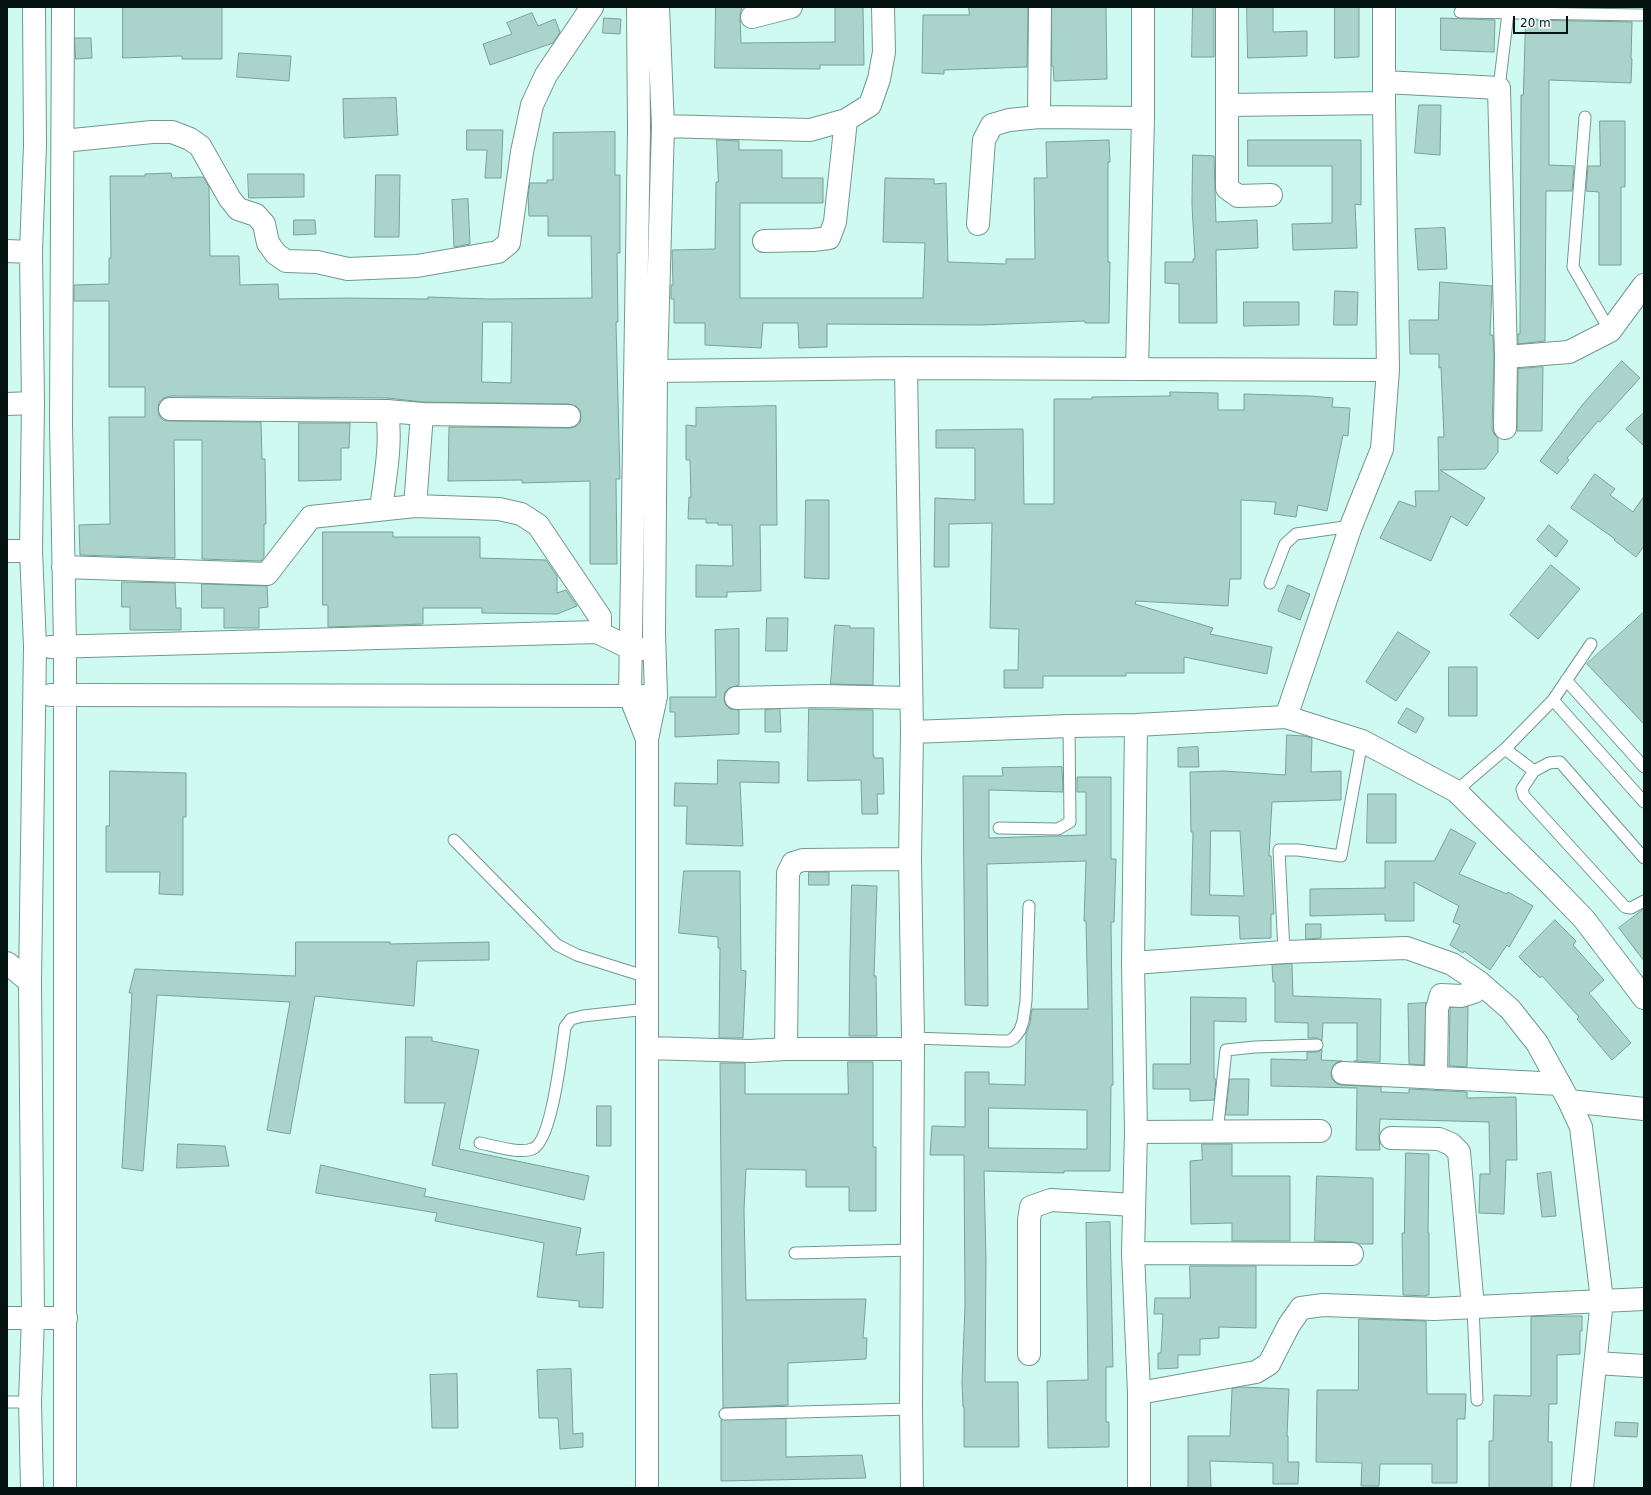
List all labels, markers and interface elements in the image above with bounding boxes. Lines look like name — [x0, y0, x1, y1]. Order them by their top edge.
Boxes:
scale bar — [1515, 8, 1570, 34]
text: 20 m — [1520, 16, 1551, 30]

